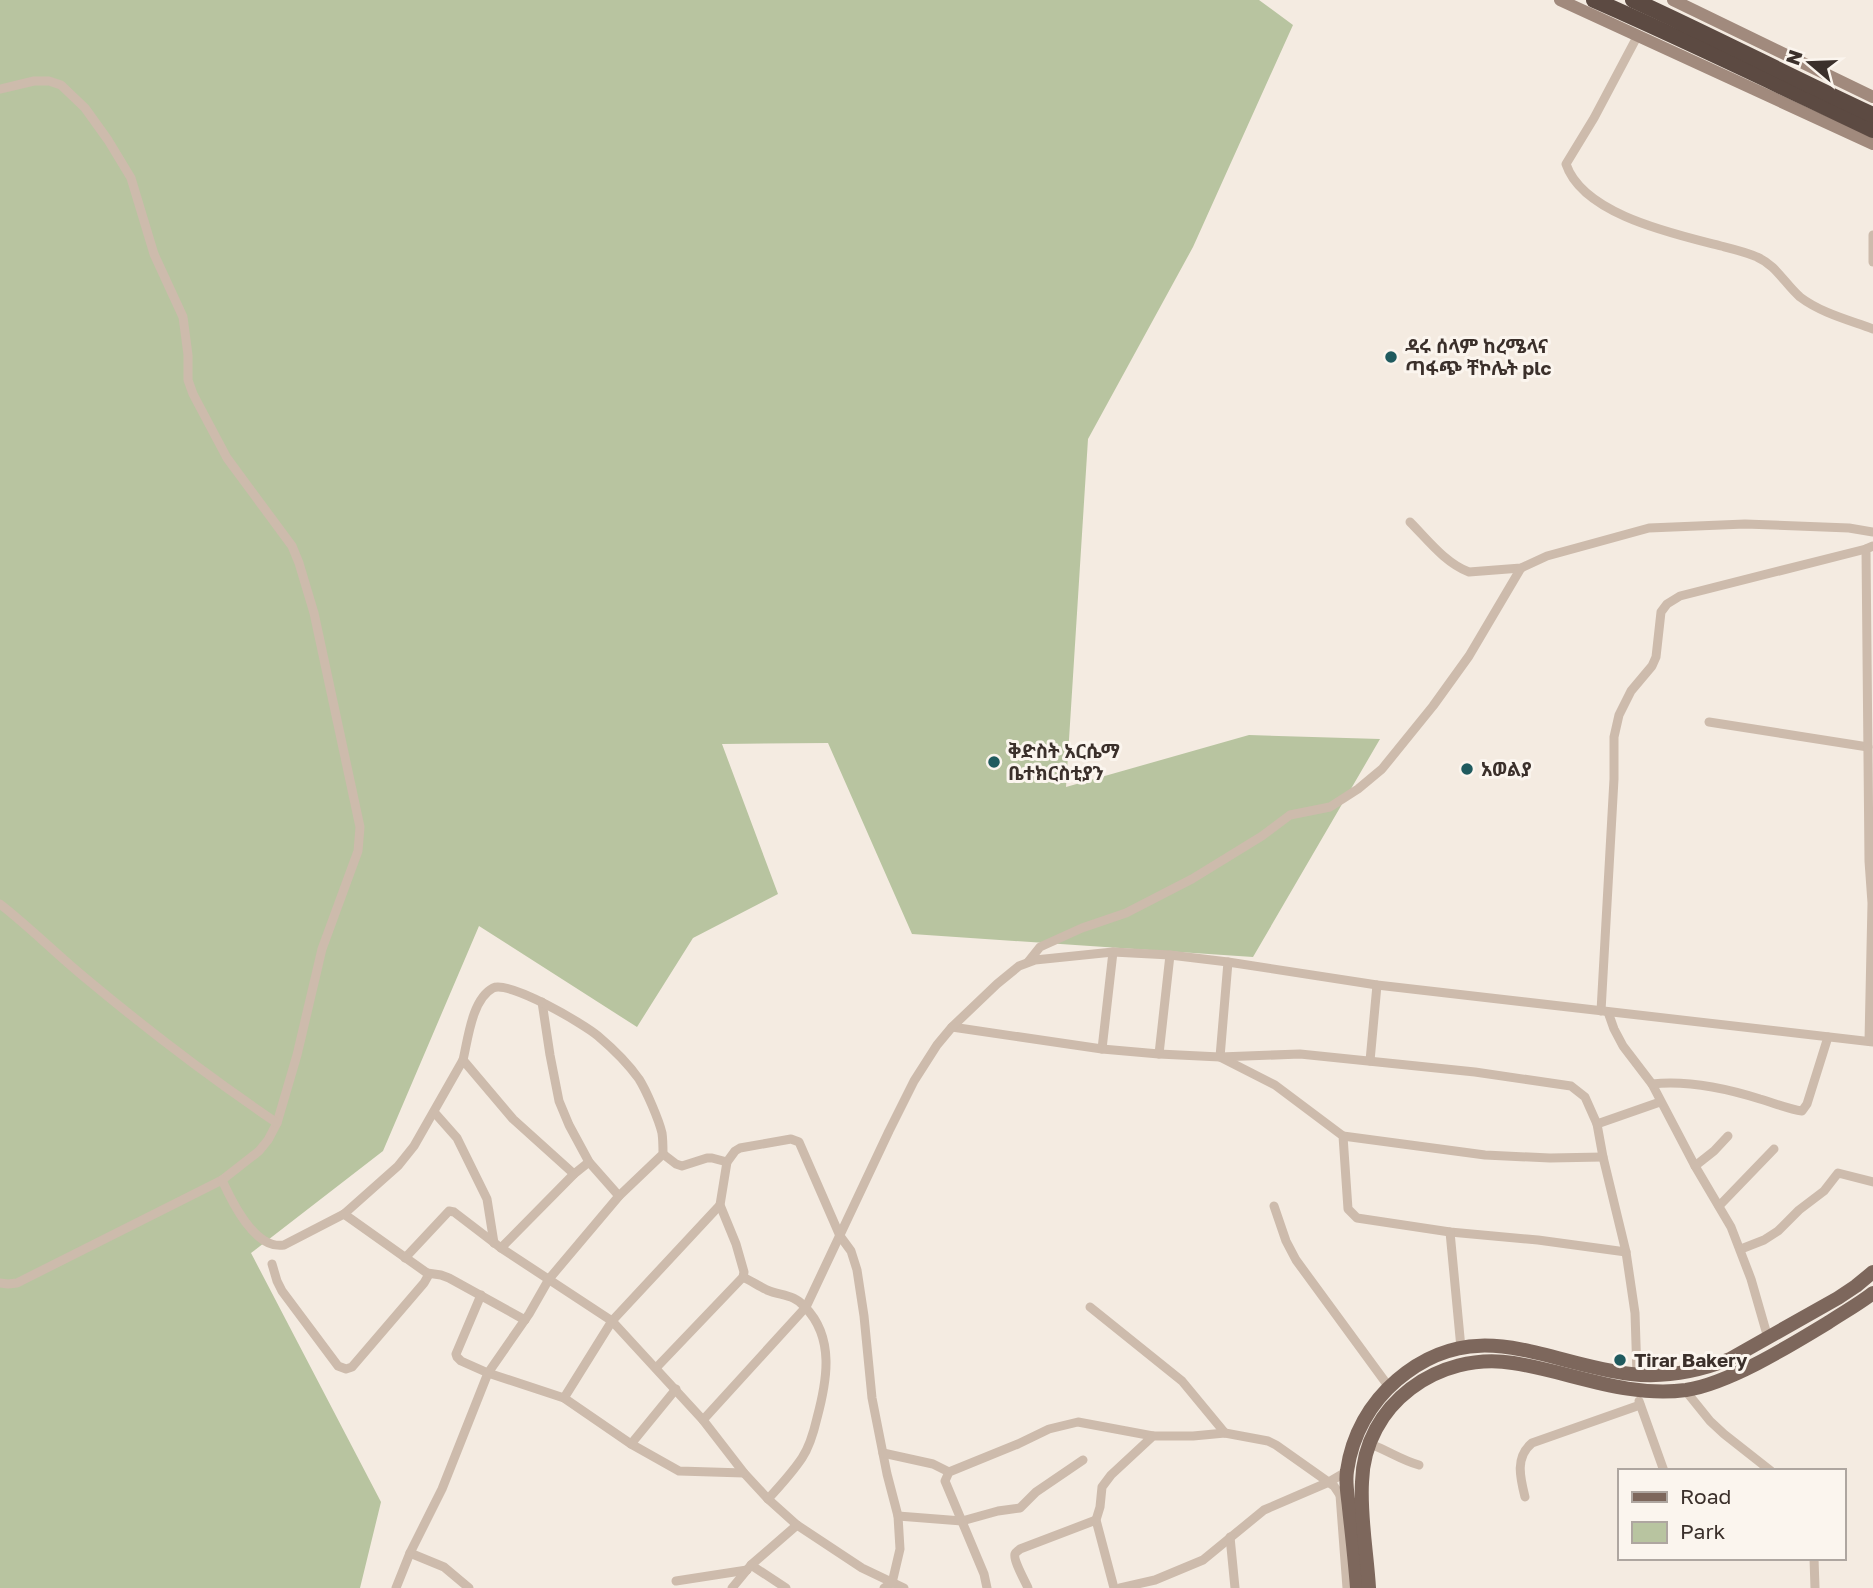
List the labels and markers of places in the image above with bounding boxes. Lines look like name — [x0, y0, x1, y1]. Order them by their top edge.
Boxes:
place label: ዳሩ ሰላም ከረሜላና ጣፋጭ ቸኮሌት plc — [1405, 334, 1551, 379]
marker: ዳሩ ሰላም ከረሜላና ጣፋጭ ቸኮሌት plc — [1383, 349, 1399, 365]
place label: ቅድስት አርሴማ ቤተክርስቲያን — [1008, 739, 1120, 784]
marker: ቅድስት አርሴማ ቤተክርስቲያን — [986, 754, 1002, 770]
place label: አወልያ — [1481, 757, 1532, 780]
marker: አወልያ — [1459, 761, 1475, 777]
place label: Tirar Bakery — [1634, 1348, 1748, 1371]
marker: Tirar Bakery — [1612, 1352, 1628, 1368]

